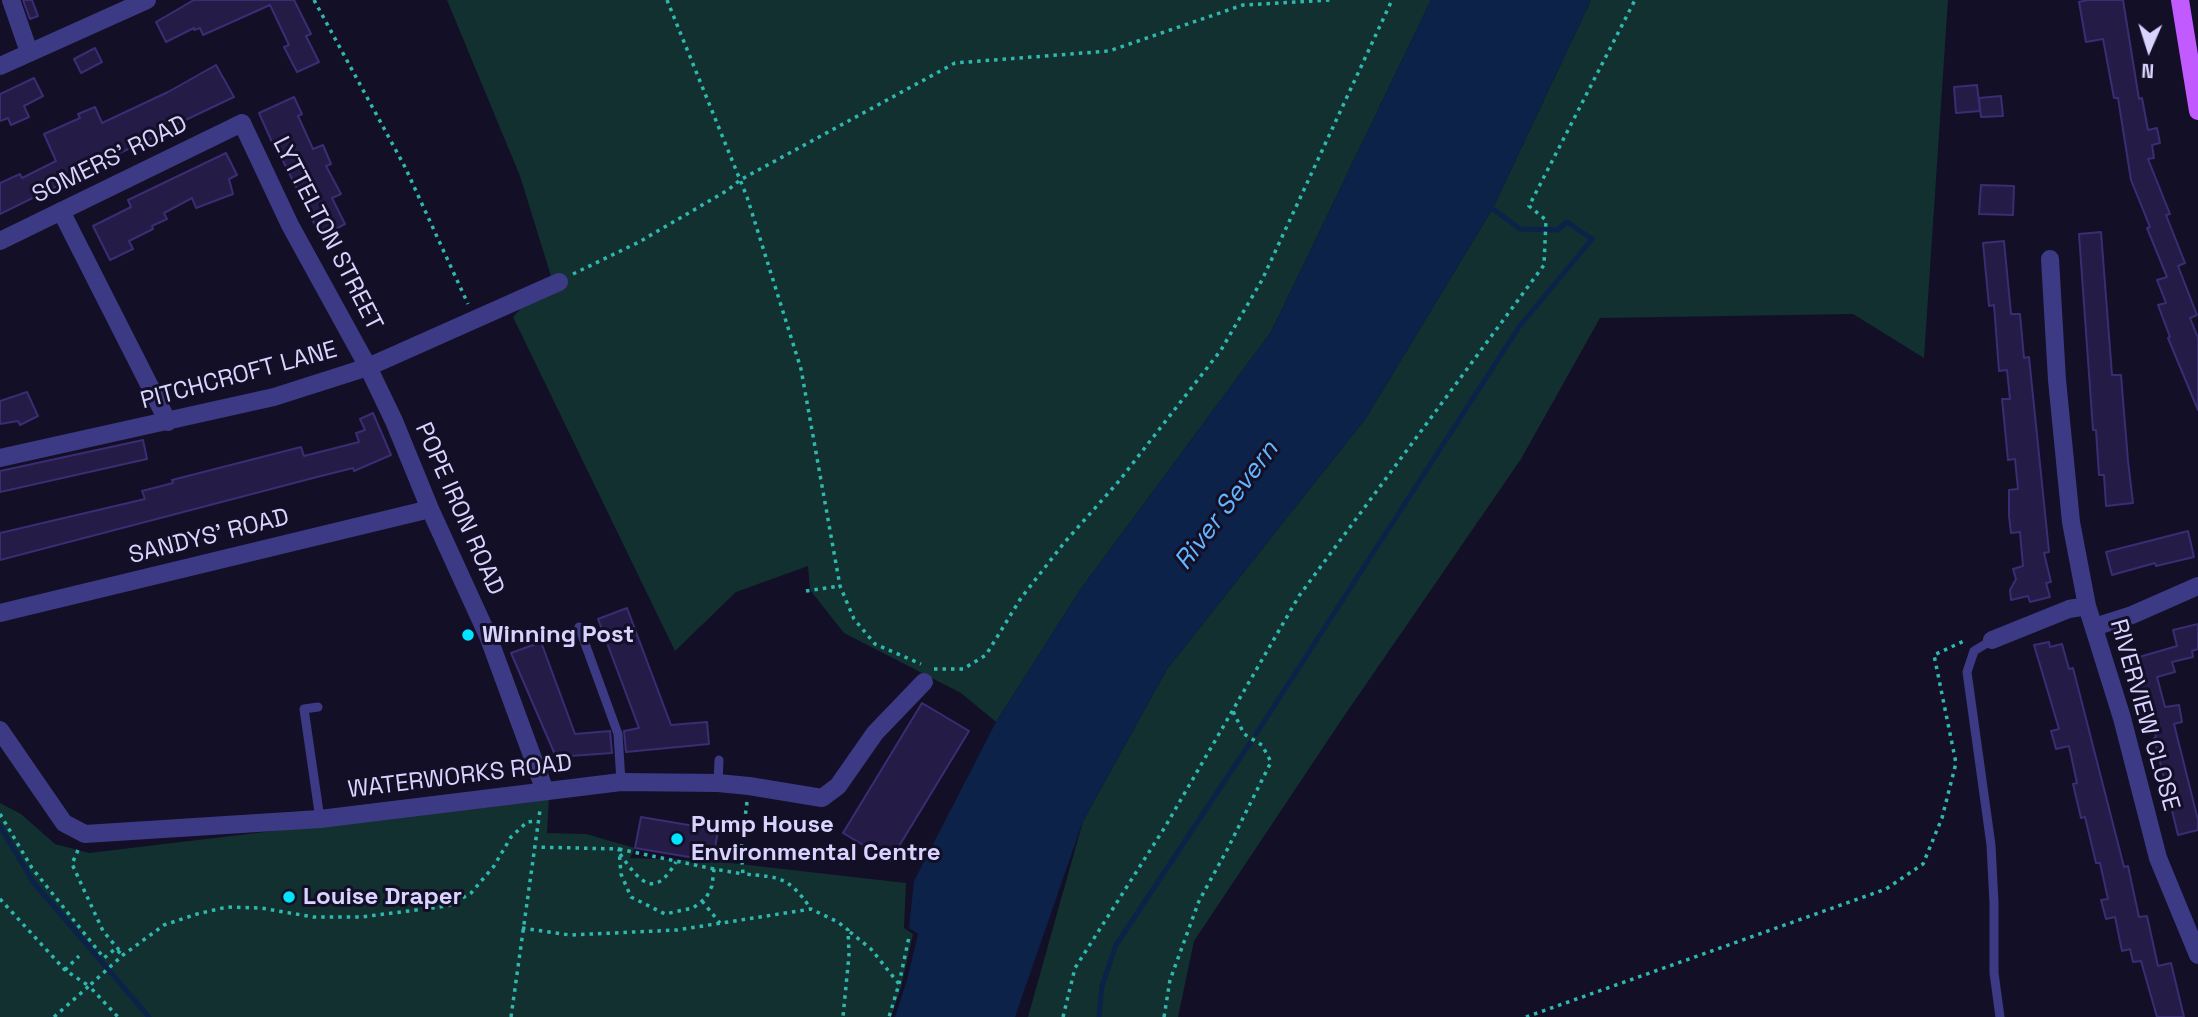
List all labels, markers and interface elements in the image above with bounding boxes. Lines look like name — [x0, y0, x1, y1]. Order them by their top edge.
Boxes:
north arrow — [2114, 14, 2184, 84]
text: N — [2141, 58, 2155, 83]
street label: SOMERS' ROAD — [28, 110, 192, 210]
street label: LYTTELTON STREET — [266, 132, 388, 336]
street label: PITCHCROFT LANE — [138, 336, 340, 416]
street label: POPE IRON ROAD — [408, 418, 510, 600]
water label: River Severn — [1168, 435, 1286, 577]
street label: SANDYS' ROAD — [126, 503, 292, 571]
street label: RIVERVIEW CLOSE — [2103, 616, 2185, 814]
place label: Winning Post — [482, 621, 634, 649]
marker: Winning Post — [460, 627, 476, 643]
street label: WATERWORKS ROAD — [346, 749, 574, 805]
place label: Pump House Environmental Centre — [691, 811, 941, 867]
marker: Pump House Environmental Centre — [669, 831, 685, 847]
place label: Louise Draper — [303, 883, 462, 911]
marker: Louise Draper — [281, 889, 297, 905]

